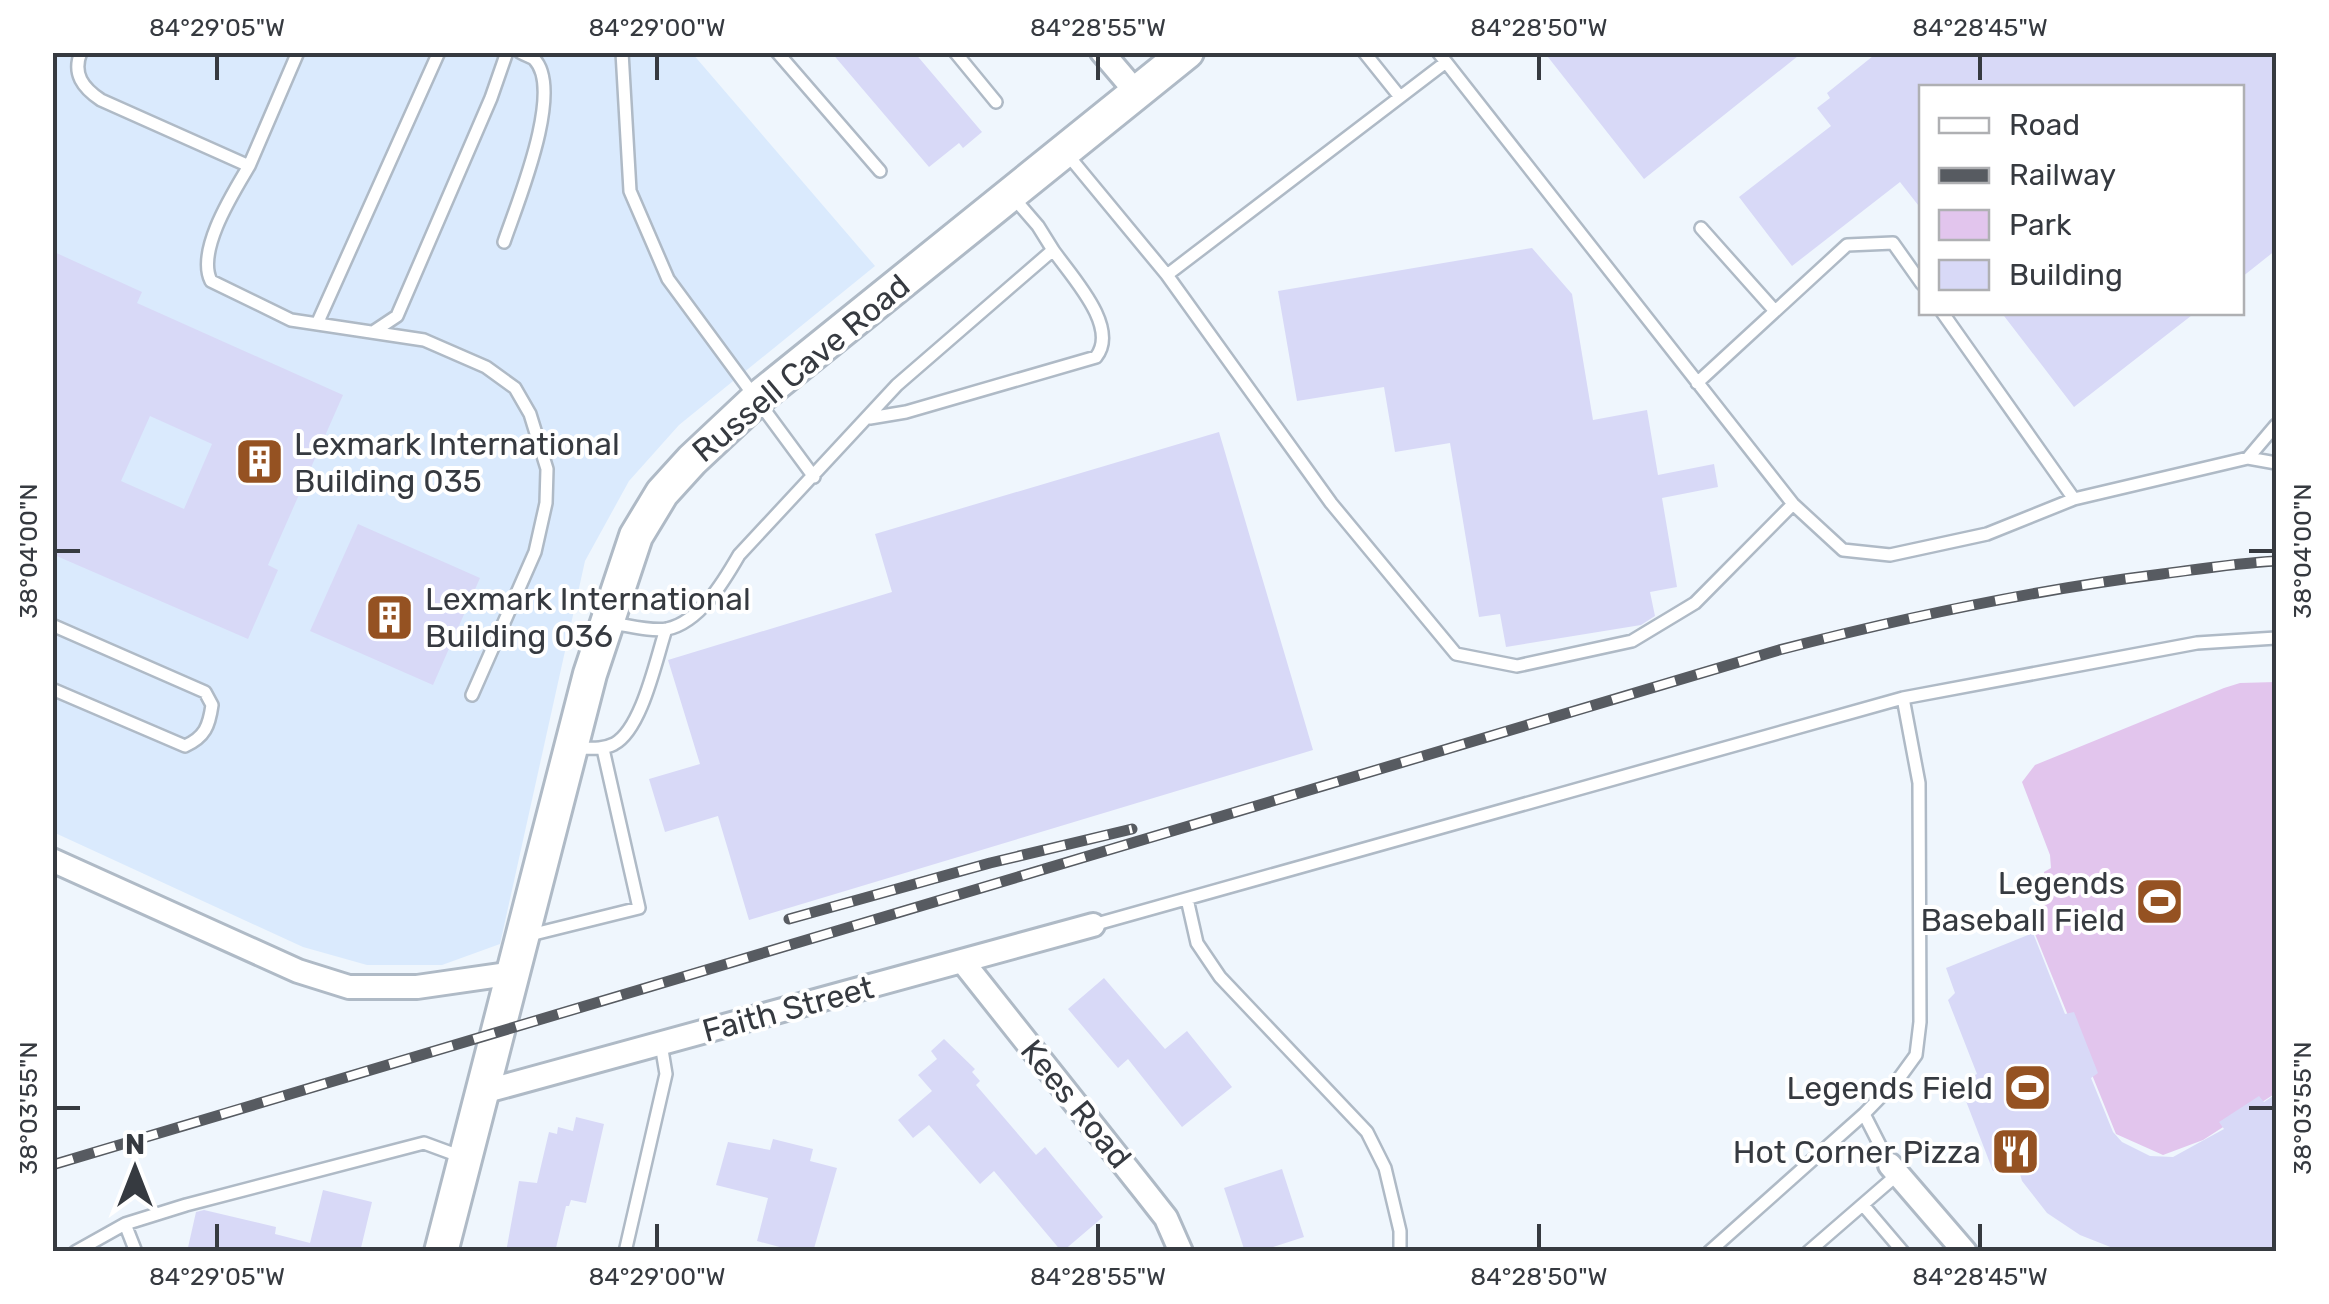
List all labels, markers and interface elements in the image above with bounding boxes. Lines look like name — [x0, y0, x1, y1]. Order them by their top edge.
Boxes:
text: 84°29'05"W — [149, 13, 285, 42]
text: 84°29'00"W — [588, 13, 726, 42]
text: 84°28'55"W — [1030, 13, 1166, 42]
text: 84°28'50"W — [1470, 13, 1608, 42]
text: 84°28'45"W — [1912, 13, 2048, 42]
legend — [1919, 85, 2244, 315]
text: Road — [2009, 107, 2080, 143]
text: Railway — [2009, 157, 2116, 193]
text: Park — [2009, 207, 2072, 243]
text: Building — [2009, 257, 2123, 293]
street label: Russell Cave Road — [685, 266, 917, 470]
place label: Lexmark International Building 035 — [294, 425, 620, 500]
building icon: Lexmark International Building 035 — [233, 436, 285, 488]
text: 38°04'00"N — [14, 483, 43, 619]
text: 38°04'00"N — [2288, 483, 2317, 619]
place label: Lexmark International Building 036 — [425, 580, 751, 655]
building icon: Lexmark International Building 036 — [364, 591, 416, 643]
place label: Legends Baseball Field — [1920, 864, 2125, 939]
sports icon: Legends Baseball Field — [2134, 875, 2186, 927]
street label: Faith Street — [698, 968, 878, 1050]
street label: Kees Road — [1013, 1032, 1139, 1176]
text: 38°03'55"N — [14, 1041, 43, 1175]
text: 38°03'55"N — [2288, 1041, 2317, 1175]
sports icon: Legends Field — [2002, 1062, 2054, 1114]
place label: Legends Field — [1787, 1069, 1993, 1107]
north arrow — [85, 1119, 185, 1219]
restaurant icon: Hot Corner Pizza — [1990, 1126, 2042, 1178]
text: N — [125, 1128, 145, 1161]
place label: Hot Corner Pizza — [1733, 1133, 1981, 1171]
text: 84°29'05"W — [149, 1262, 285, 1291]
text: 84°29'00"W — [588, 1262, 726, 1291]
text: 84°28'55"W — [1030, 1262, 1166, 1291]
text: 84°28'50"W — [1470, 1262, 1608, 1291]
text: 84°28'45"W — [1912, 1262, 2048, 1291]

